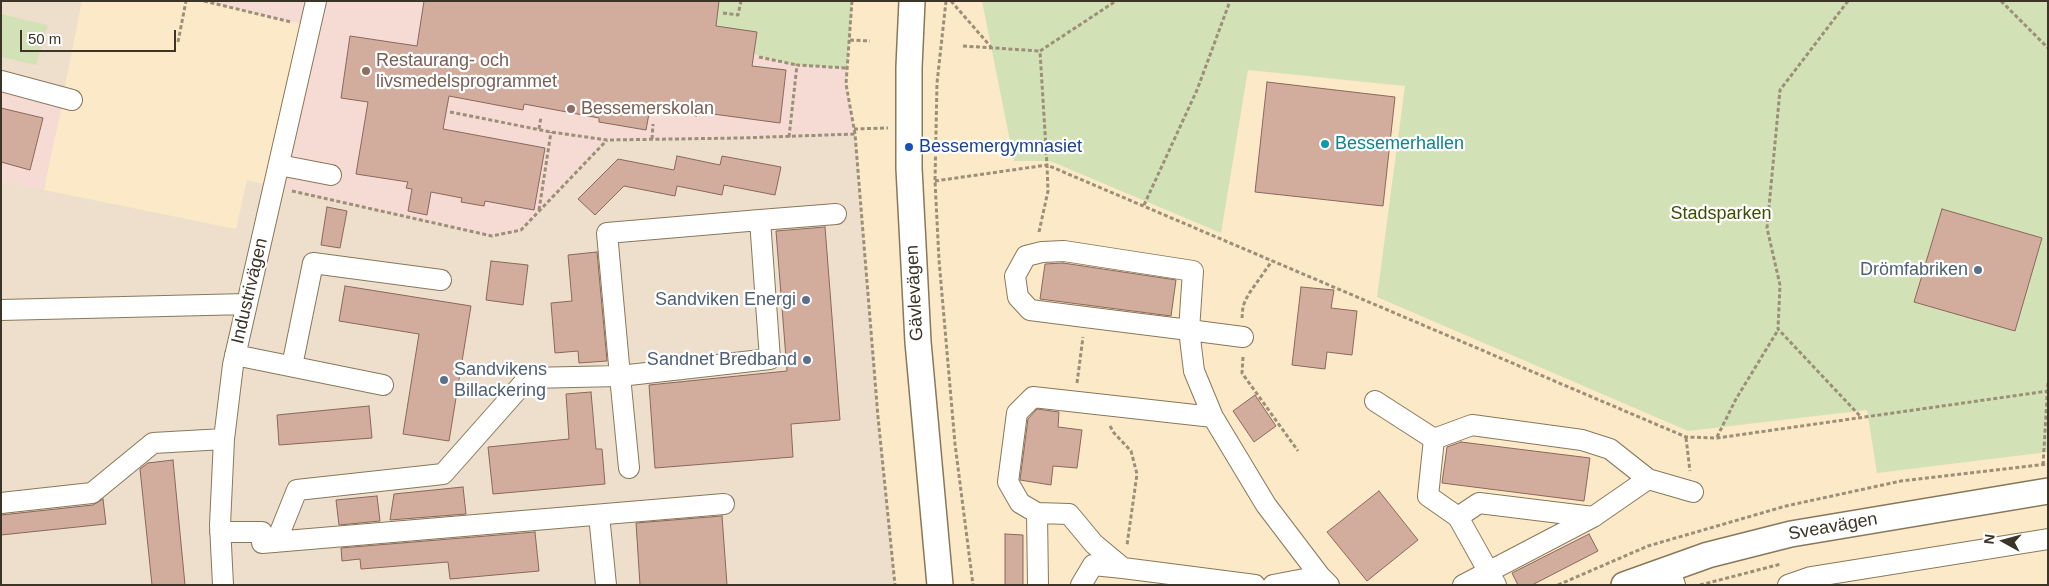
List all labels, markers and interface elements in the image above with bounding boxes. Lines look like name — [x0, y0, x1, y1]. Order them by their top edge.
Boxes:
scale bar — [22, 20, 179, 52]
text: 50 m — [28, 30, 61, 47]
place label: Restaurang- och livsmedelsprogrammet — [376, 50, 557, 92]
marker: Restaurang- och livsmedelsprogrammet — [360, 65, 372, 77]
place label: Bessemerskolan — [581, 98, 714, 120]
marker: Bessemerskolan — [565, 103, 577, 115]
place label: Bessemerhallen — [1335, 133, 1464, 155]
place label: Bessemergymnasiet — [919, 136, 1082, 158]
marker: Bessemerhallen — [1319, 138, 1331, 150]
marker: Bessemergymnasiet — [903, 141, 915, 153]
park label: Stadsparken — [1670, 203, 1772, 225]
street label: Industrivägen — [227, 236, 273, 346]
street label: Gävlevägen — [902, 244, 928, 342]
place label: Drömfabriken — [1860, 259, 1968, 281]
marker: Drömfabriken — [1972, 264, 1984, 276]
place label: Sandviken Energi — [655, 289, 796, 311]
marker: Sandviken Energi — [800, 294, 812, 306]
place label: Sandnet Bredband — [647, 349, 797, 371]
marker: Sandnet Bredband — [801, 354, 813, 366]
place label: Sandvikens Billackering — [454, 359, 547, 402]
marker: Sandvikens Billackering — [438, 374, 450, 386]
street label: Sveavägen — [1787, 509, 1879, 545]
north arrow — [1979, 516, 2029, 566]
text: N — [1981, 533, 1998, 545]

